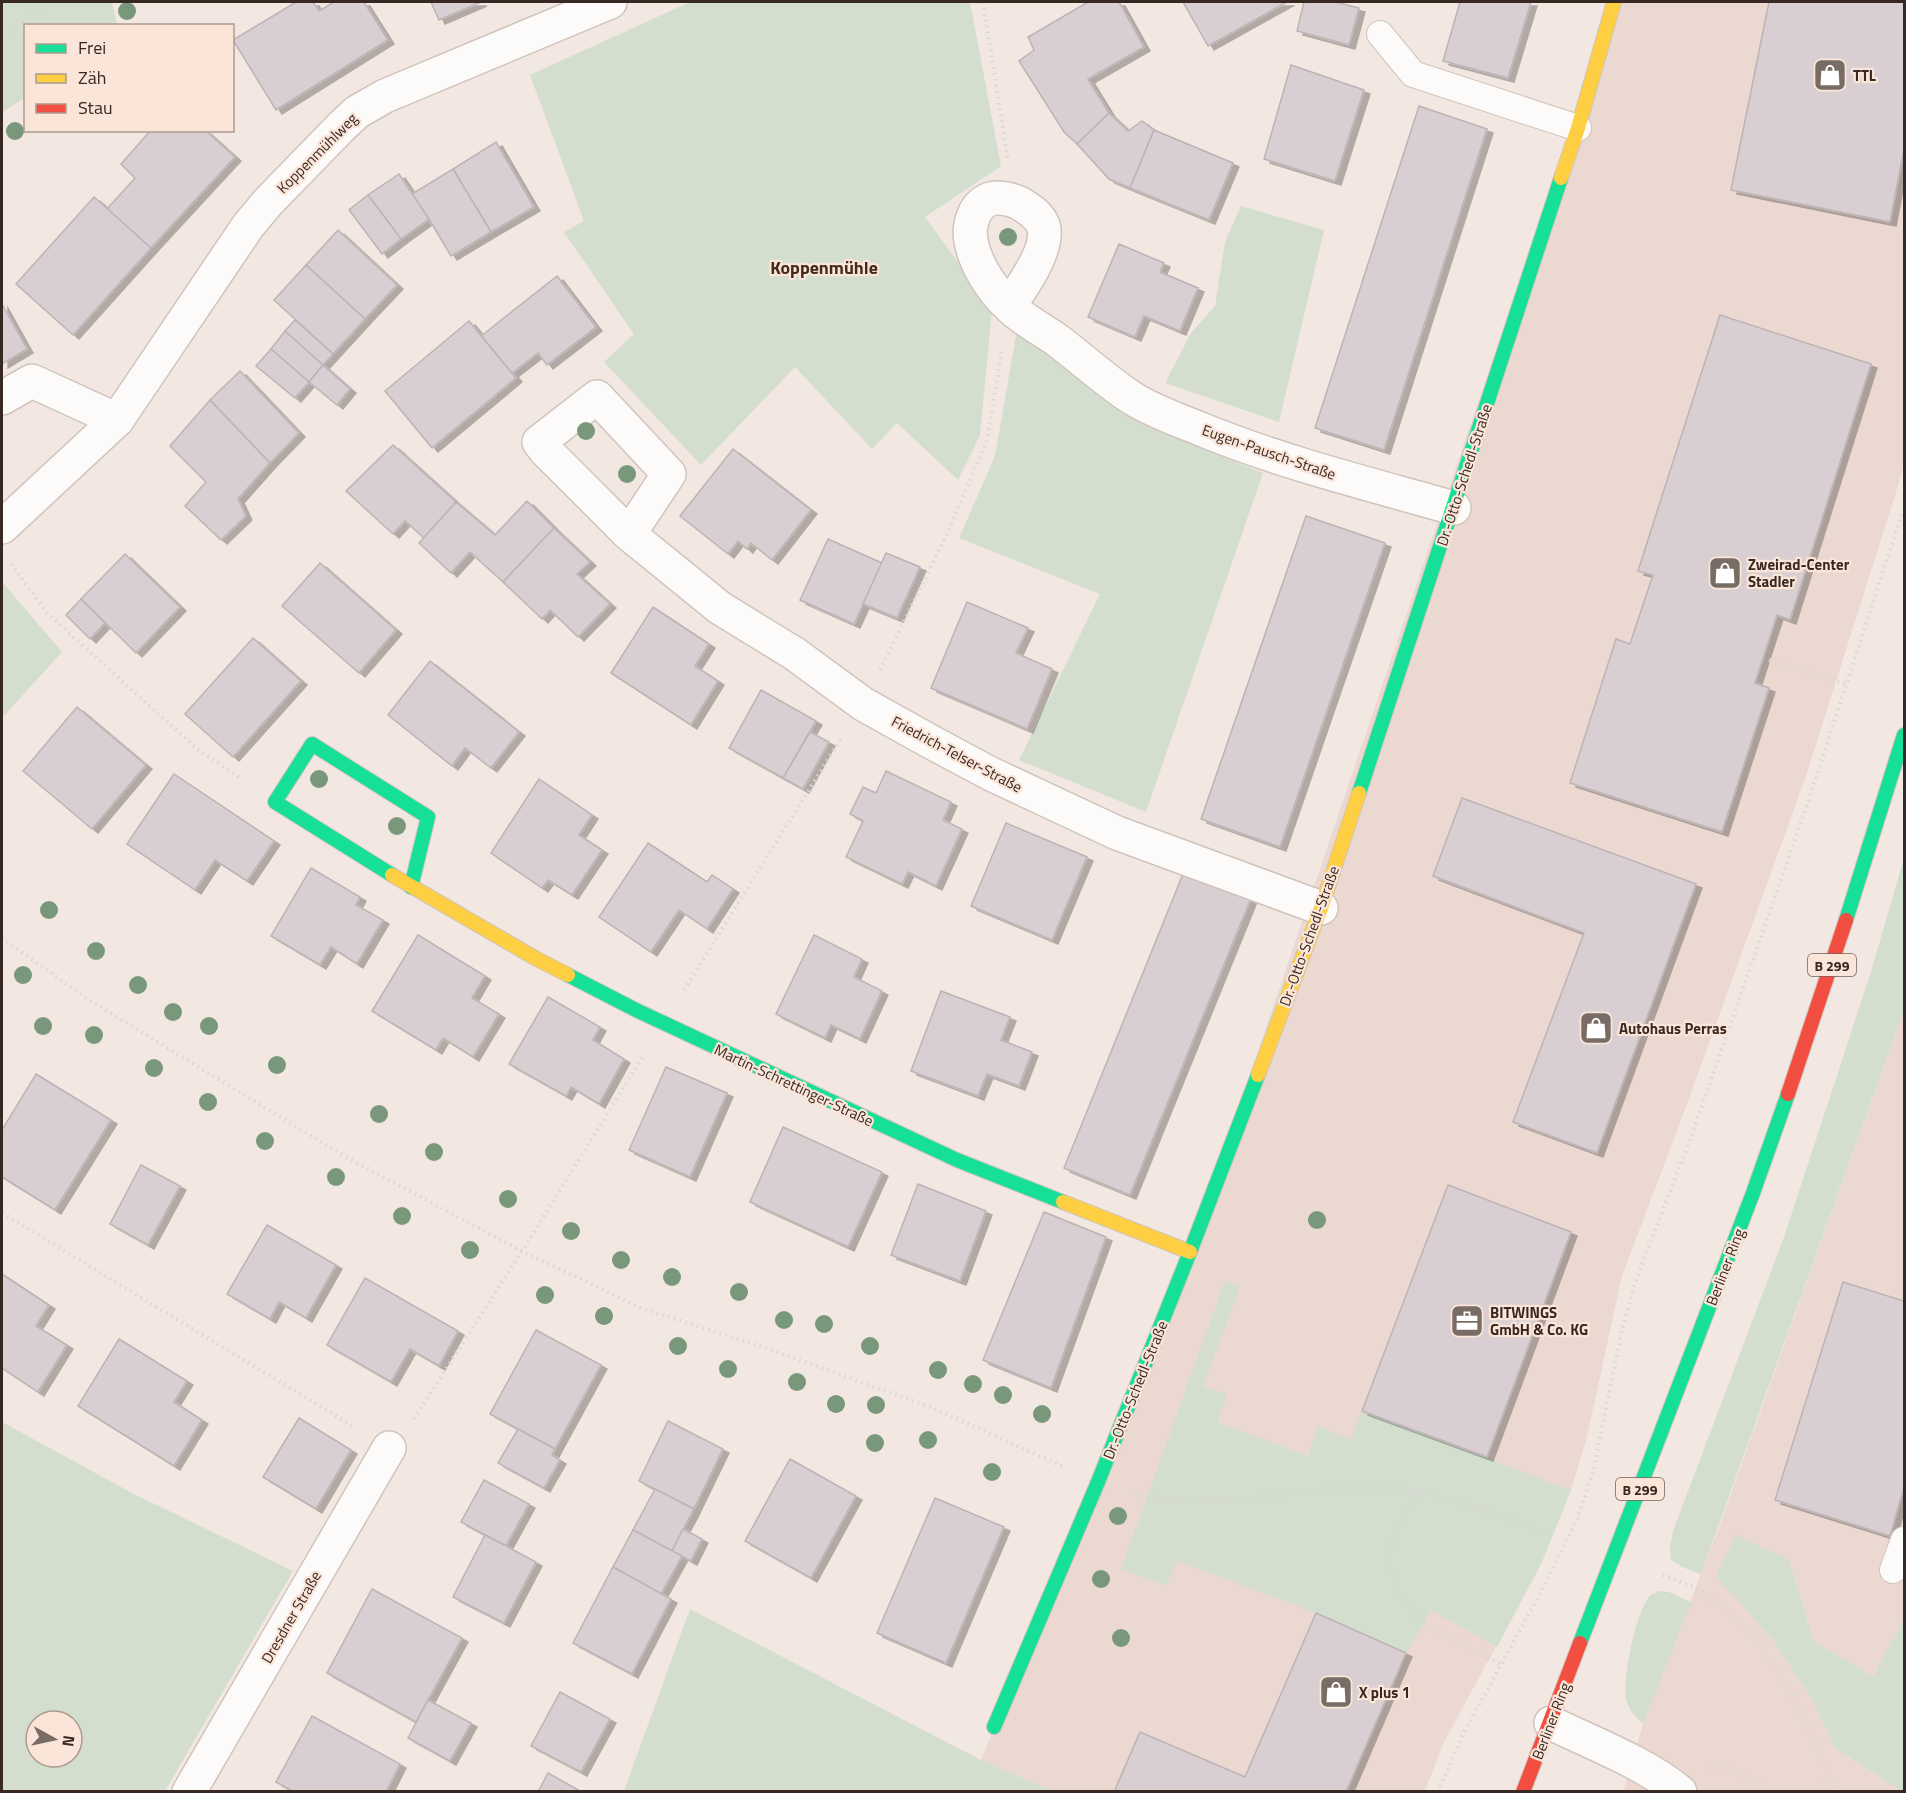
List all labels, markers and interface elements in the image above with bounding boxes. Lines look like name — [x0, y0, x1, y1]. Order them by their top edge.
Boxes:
legend — [24, 24, 234, 132]
text: Frei — [78, 34, 106, 61]
shop icon: TTL — [1812, 57, 1848, 93]
text: Zäh — [78, 64, 106, 91]
place label: TTL — [1853, 64, 1876, 87]
text: Stau — [78, 94, 113, 121]
street label: Koppenmühlweg — [271, 107, 363, 199]
district label: Koppenmühle — [770, 254, 878, 281]
street label: Dr.-Otto-Schedl-Straße — [1430, 401, 1498, 549]
street label: Eugen-Pausch-Straße — [1199, 418, 1339, 486]
place label: Zweirad-Center Stadler — [1748, 553, 1850, 593]
shop icon: Zweirad-Center Stadler — [1707, 555, 1743, 591]
street label: Friedrich-Telser-Straße — [888, 710, 1026, 798]
street label: Dr.-Otto-Schedl-Straße — [1273, 863, 1345, 1009]
road number: B 299 — [1808, 954, 1856, 976]
shop icon: Autohaus Perras — [1578, 1010, 1614, 1046]
place label: Autohaus Perras — [1619, 1017, 1727, 1040]
street label: Martin-Schrettinger-Straße — [711, 1038, 877, 1132]
street label: Berliner Ring — [1700, 1225, 1750, 1309]
place label: BITWINGS GmbH & Co. KG — [1490, 1301, 1588, 1341]
office icon: BITWINGS GmbH & Co. KG — [1449, 1303, 1485, 1339]
street label: Dr.-Otto-Schedl-Straße — [1097, 1317, 1173, 1463]
road number: B 299 — [1616, 1478, 1664, 1500]
street label: Dresdner Straße — [255, 1566, 327, 1668]
shop icon: X plus 1 — [1318, 1674, 1354, 1710]
street label: Berliner Ring — [1526, 1679, 1576, 1763]
place label: X plus 1 — [1359, 1681, 1410, 1704]
north arrow — [24, 1709, 84, 1769]
text: N — [56, 1734, 82, 1748]

